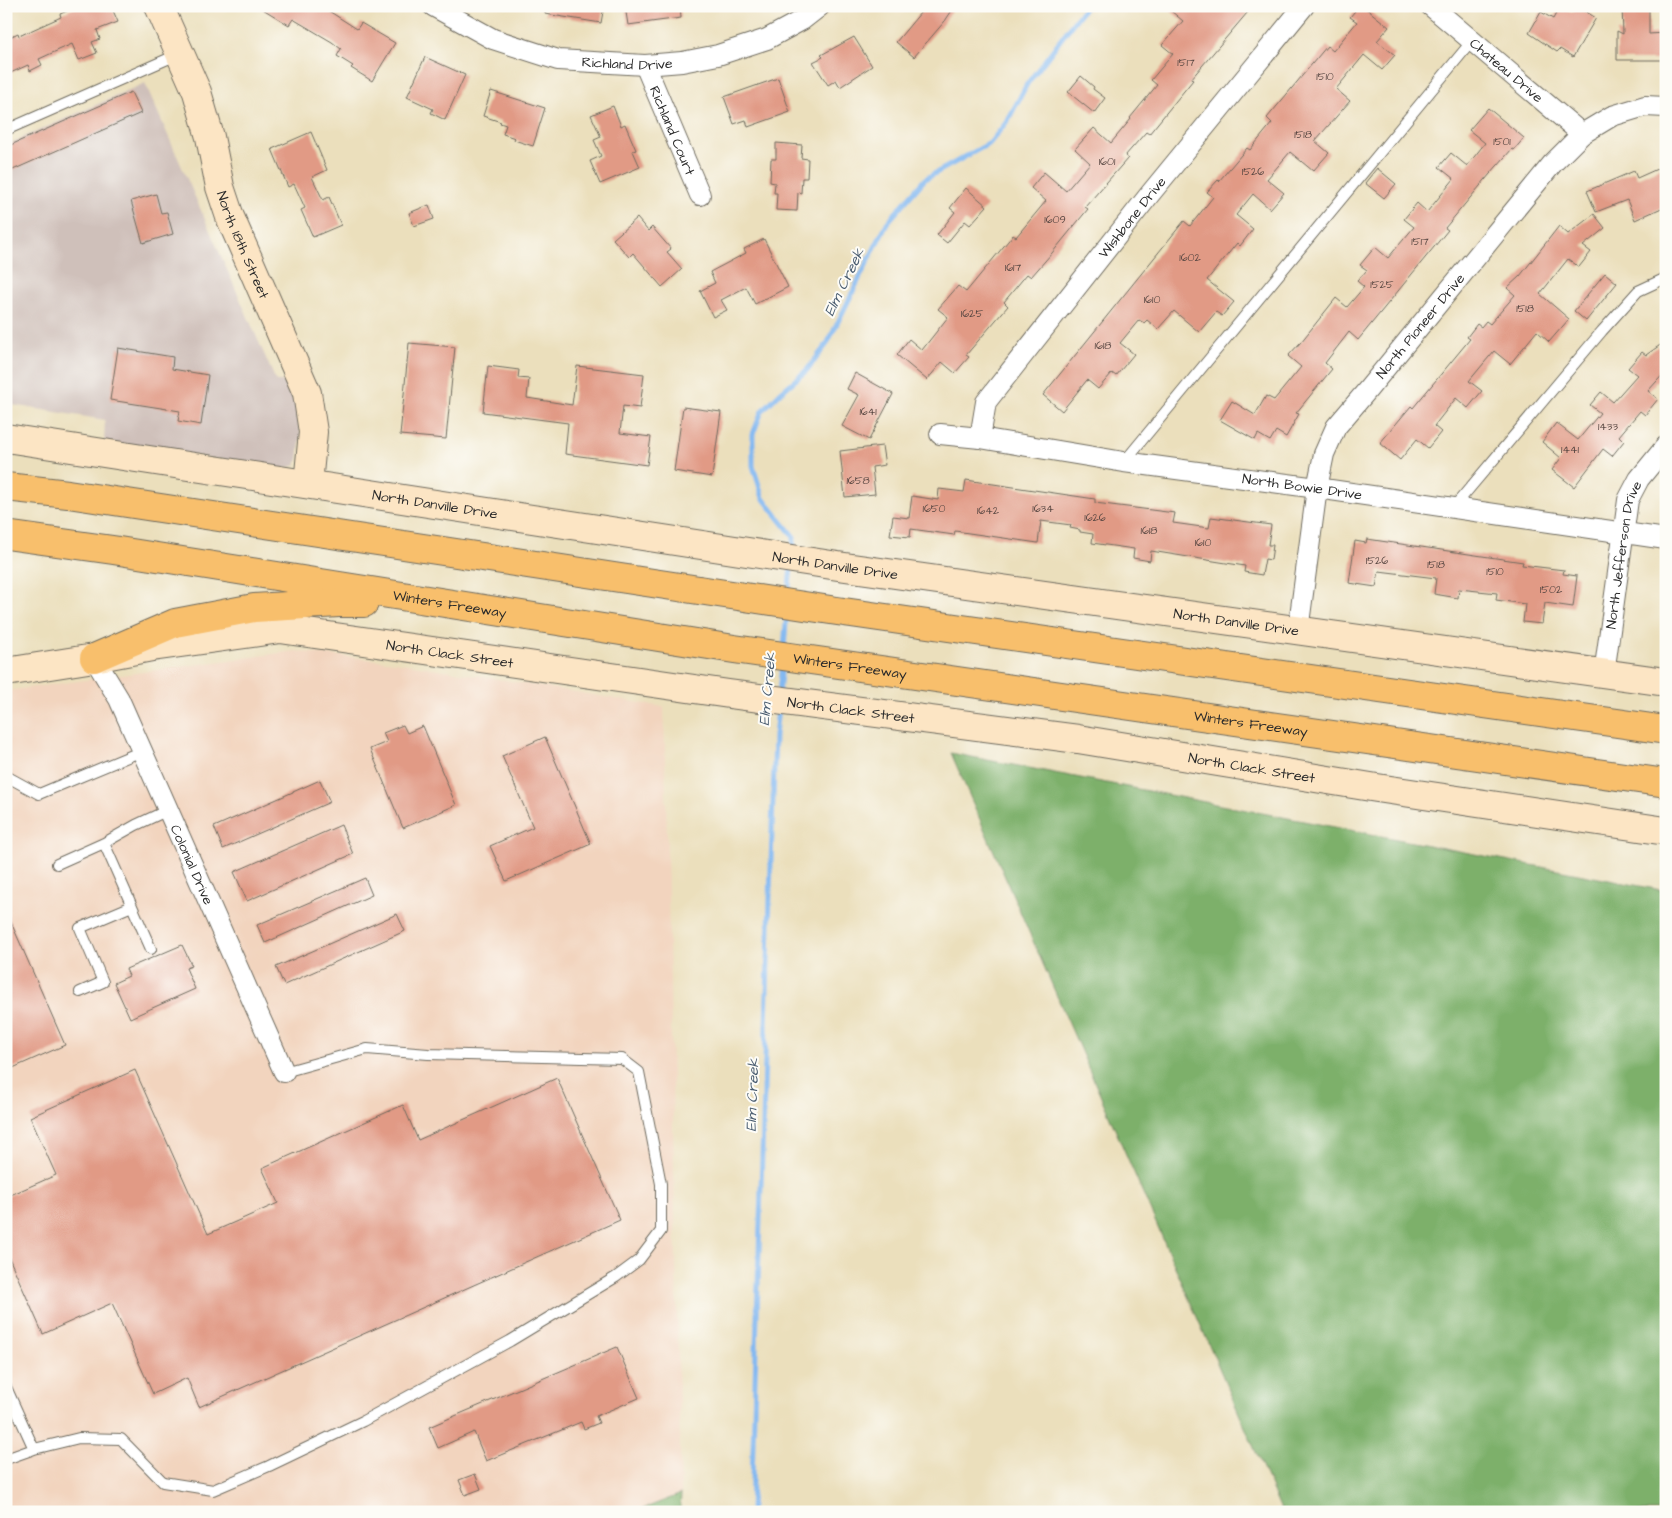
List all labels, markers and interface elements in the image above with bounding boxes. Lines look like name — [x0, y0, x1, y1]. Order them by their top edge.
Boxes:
street label: Chateau Drive — [1465, 34, 1547, 108]
street label: Richland Drive — [581, 52, 674, 76]
house number: 1517 — [1177, 55, 1195, 70]
house number: 1510 — [1316, 69, 1334, 84]
street label: Richland Court — [644, 83, 700, 179]
house number: 1518 — [1294, 127, 1312, 142]
house number: 1501 — [1493, 134, 1511, 149]
house number: 1601 — [1099, 154, 1116, 169]
house number: 1526 — [1242, 164, 1264, 179]
street label: Wishbone Drive — [1094, 172, 1172, 263]
street label: North 18th Street — [211, 189, 274, 302]
house number: 1609 — [1044, 212, 1066, 227]
house number: 1517 — [1411, 234, 1429, 249]
water label: Elm Creek — [819, 244, 870, 320]
house number: 1602 — [1179, 250, 1201, 265]
house number: 1617 — [1005, 260, 1021, 275]
street label: North Pioneer Drive — [1372, 269, 1470, 383]
house number: 1525 — [1370, 277, 1394, 292]
house number: 1610 — [1144, 292, 1160, 307]
house number: 1518 — [1516, 301, 1534, 316]
house number: 1625 — [961, 306, 983, 321]
house number: 1618 — [1095, 338, 1111, 353]
house number: 1641 — [859, 404, 877, 419]
house number: 1433 — [1598, 419, 1618, 434]
house number: 1441 — [1561, 442, 1579, 457]
street label: North Bowie Drive — [1241, 469, 1364, 506]
house number: 1658 — [846, 473, 870, 488]
street label: North Jefferson Drive — [1601, 477, 1648, 630]
street label: North Danville Drive — [371, 485, 499, 525]
house number: 1650 — [922, 501, 946, 516]
house number: 1634 — [1032, 501, 1054, 516]
house number: 1642 — [977, 503, 1000, 518]
house number: 1626 — [1084, 510, 1106, 525]
house number: 1618 — [1141, 523, 1157, 538]
house number: 1610 — [1195, 535, 1211, 550]
street label: North Danville Drive — [771, 547, 900, 585]
house number: 1526 — [1366, 553, 1388, 568]
house number: 1518 — [1427, 557, 1445, 572]
house number: 1510 — [1486, 564, 1504, 579]
house number: 1502 — [1540, 582, 1563, 597]
street label: Winters Freeway — [391, 586, 508, 624]
street label: North Danville Drive — [1172, 604, 1301, 642]
street label: North Clack Street — [385, 635, 515, 674]
street label: Winters Freeway — [792, 649, 908, 685]
water label: Elm Creek — [754, 651, 781, 726]
street label: North Clack Street — [786, 693, 916, 729]
street label: Winters Freeway — [1192, 706, 1309, 742]
street label: North Clack Street — [1187, 748, 1317, 789]
street label: Colonial Drive — [165, 822, 218, 909]
water label: Elm Creek — [741, 1057, 764, 1132]

